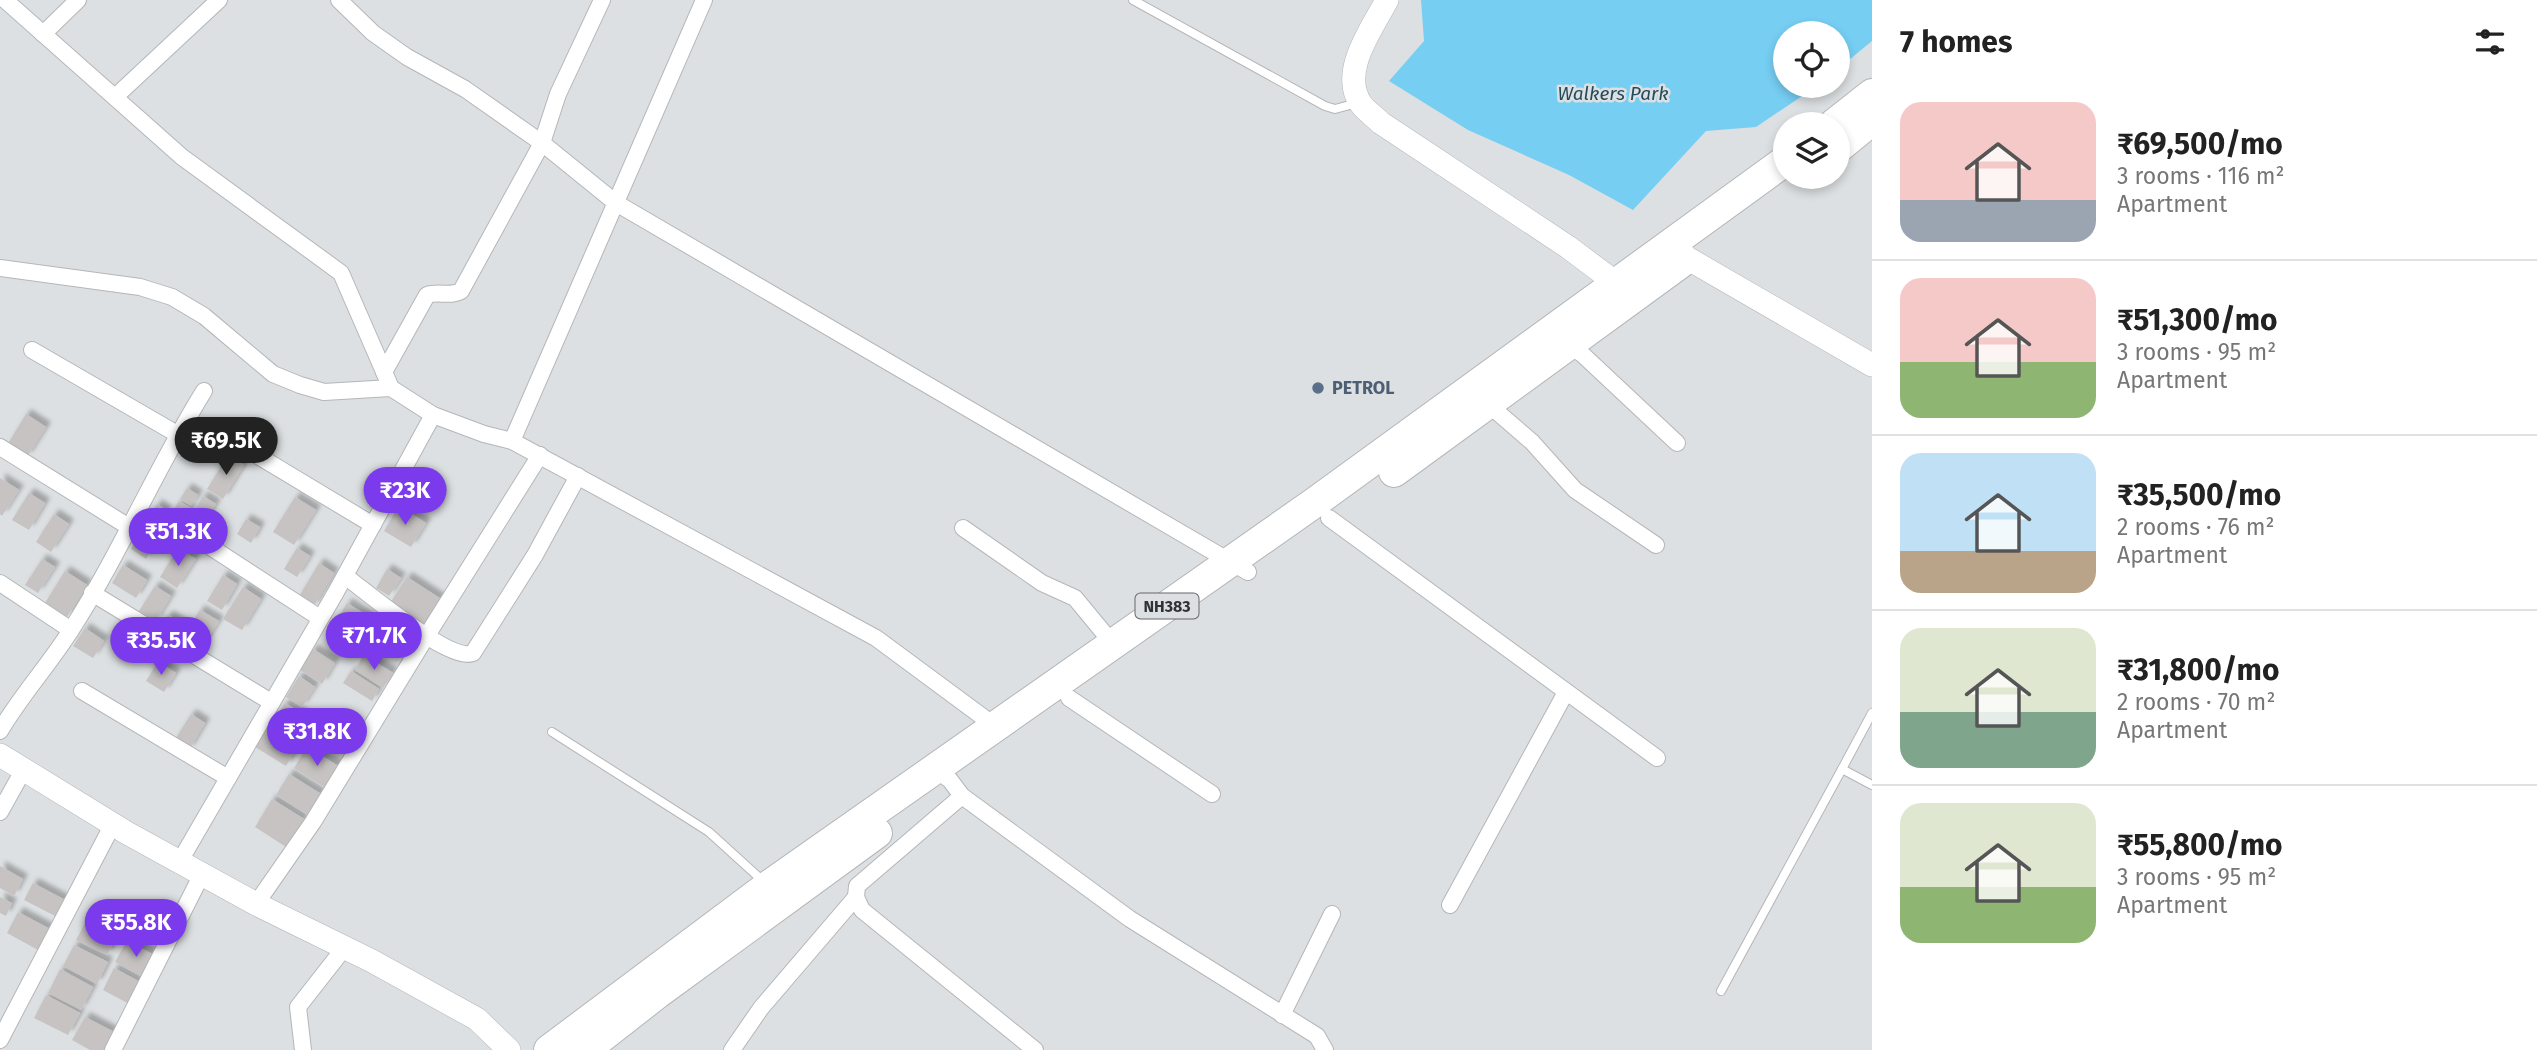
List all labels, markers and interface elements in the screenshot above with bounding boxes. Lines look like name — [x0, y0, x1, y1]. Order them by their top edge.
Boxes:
map controls — [1773, 21, 1850, 189]
button: locate — [1773, 21, 1850, 98]
icon: filters — [2471, 23, 2509, 61]
text: 7 homes — [1900, 24, 2012, 60]
water label: Walkers Park — [1557, 82, 1669, 105]
button: layers — [1773, 112, 1850, 189]
text: ₹69,500/mo — [2117, 126, 2283, 162]
icon: home — [1956, 130, 2040, 214]
text: 3 rooms · 116 m² — [2117, 162, 2285, 190]
text: Apartment — [2117, 190, 2227, 218]
text: ₹51,300/mo — [2117, 302, 2278, 338]
icon: home — [1956, 306, 2040, 390]
text: 3 rooms · 95 m² — [2117, 338, 2276, 366]
text: Apartment — [2117, 366, 2227, 394]
place label: PETROL — [1332, 377, 1395, 399]
marker: PETROL — [1310, 380, 1326, 396]
pin: ₹69.5K — [169, 418, 283, 477]
text: ₹69.5K — [191, 426, 261, 454]
pin: ₹23K — [364, 468, 446, 527]
text: ₹23K — [380, 476, 430, 504]
text: ₹35,500/mo — [2117, 477, 2281, 513]
icon: home — [1956, 481, 2040, 565]
pin: ₹51.3K — [121, 508, 235, 568]
text: 2 rooms · 76 m² — [2117, 513, 2275, 541]
text: ₹51.3K — [145, 517, 211, 545]
text: Apartment — [2117, 541, 2227, 569]
road number: NH383 — [1136, 594, 1198, 618]
pin: ₹71.7K — [317, 612, 431, 672]
pin: ₹35.5K — [104, 618, 218, 677]
text: ₹71.7K — [342, 621, 406, 649]
text: ₹35.5K — [126, 626, 196, 654]
text: ₹31,800/mo — [2117, 652, 2279, 688]
icon: home — [1956, 656, 2040, 740]
text: 2 rooms · 70 m² — [2117, 688, 2275, 716]
pin: ₹31.8K — [260, 708, 374, 768]
text: Apartment — [2117, 716, 2227, 744]
text: ₹31.8K — [283, 717, 351, 745]
text: ₹55,800/mo — [2117, 827, 2283, 863]
icon: home — [1956, 831, 2040, 915]
text: 3 rooms · 95 m² — [2117, 863, 2276, 891]
text: Apartment — [2117, 891, 2227, 919]
pin: ₹55.8K — [79, 900, 193, 959]
text: ₹55.8K — [101, 908, 171, 936]

